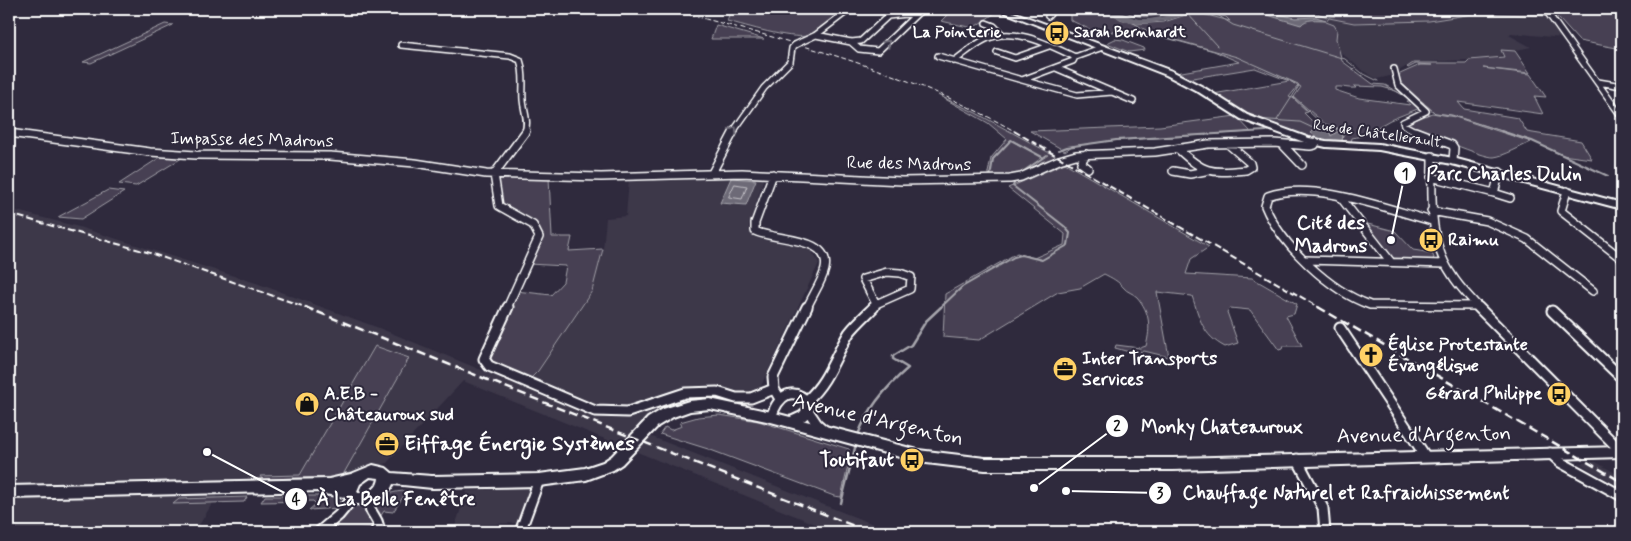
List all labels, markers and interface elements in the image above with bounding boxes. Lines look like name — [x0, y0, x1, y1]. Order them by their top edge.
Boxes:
bus stop icon: Sarah Bernhardt — [1044, 20, 1070, 46]
district label: La Pointerie — [913, 22, 1002, 43]
place label: Sarah Bernhardt — [1074, 23, 1187, 43]
one-way arrow — [881, 40, 890, 49]
street label: Rue de Châtellerault — [1312, 115, 1442, 153]
one-way arrow — [728, 126, 738, 135]
street label: Impasse des Madrons — [170, 127, 334, 153]
street label: Rue des Madrons — [846, 151, 972, 177]
callout: Parc Charles Dulin — [1392, 156, 1590, 190]
text: Parc Charles Dulin — [1426, 162, 1582, 187]
text: 1 — [1402, 165, 1408, 185]
district label: Cité des Madrons — [1295, 210, 1367, 260]
bus stop icon: Raimu — [1418, 227, 1444, 253]
place label: Raimu — [1448, 228, 1499, 252]
place label: Église Protestante Évangélique — [1388, 332, 1528, 380]
church icon: Église Protestante Évangélique — [1358, 342, 1384, 368]
place label: Inter Transports Services — [1082, 347, 1217, 392]
office icon: Inter Transports Services — [1052, 356, 1078, 382]
bus stop icon: Gérard Philippe — [1546, 381, 1572, 407]
place label: A.E.B - Châteauroux sud — [324, 382, 454, 427]
place label: Gérard Philippe — [1425, 382, 1542, 406]
street label: Avenue d'Argenton — [789, 387, 966, 455]
shop icon: A.E.B - Châteauroux sud — [294, 391, 320, 417]
callout: Monky Chateauroux — [1105, 409, 1313, 443]
text: Monky Chateauroux — [1141, 415, 1304, 441]
text: 2 — [1113, 417, 1121, 437]
street label: Avenue d'Argenton — [1336, 419, 1512, 453]
place label: Eiffage Énergie Systèmes — [404, 430, 635, 460]
office icon: Eiffage Énergie Systèmes — [374, 431, 400, 457]
place label: Toutifaut — [819, 446, 894, 474]
bus stop icon: Toutifaut — [899, 447, 925, 473]
callout: Chauffage Naturel et Rafraichissement — [1147, 476, 1520, 510]
text: Chauffage Naturel et Rafraichissement — [1183, 481, 1509, 509]
callout: À La Belle Fenêtre — [283, 482, 483, 516]
text: 3 — [1157, 484, 1164, 504]
text: À La Belle Fenêtre — [317, 487, 476, 512]
text: 4 — [292, 490, 301, 510]

